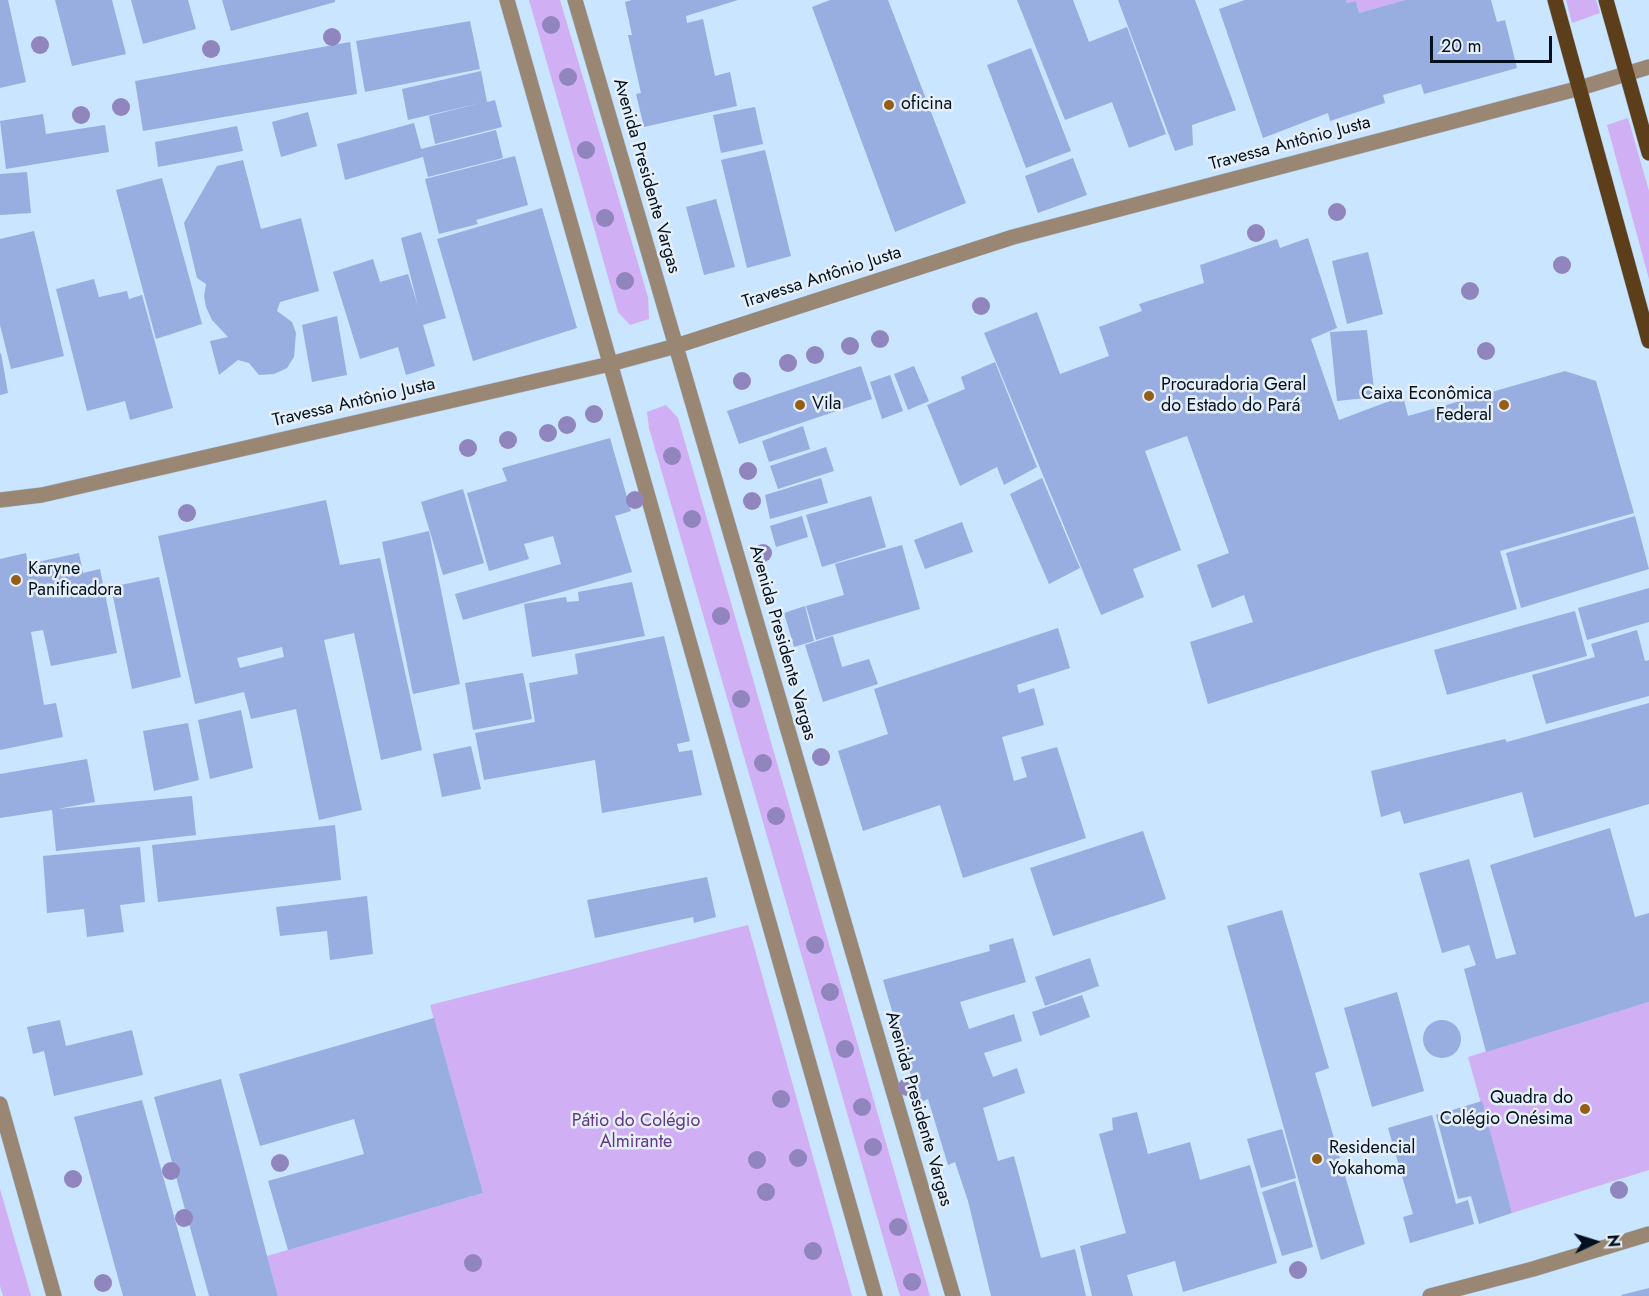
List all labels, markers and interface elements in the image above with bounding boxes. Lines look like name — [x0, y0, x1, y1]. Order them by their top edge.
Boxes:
scale bar — [1433, 24, 1554, 62]
text: 20 m — [1441, 33, 1481, 59]
street label: Avenida Presidente Vargas — [608, 76, 684, 276]
place label: oficina — [901, 94, 952, 116]
marker: oficina — [882, 98, 896, 112]
street label: Travessa Antônio Justa — [1207, 112, 1373, 176]
street label: Travessa Antônio Justa — [740, 242, 904, 314]
street label: Travessa Antônio Justa — [271, 374, 437, 432]
place label: Procuradoria Geral do Estado do Pará — [1161, 375, 1306, 418]
place label: Caixa Econômica Federal — [1361, 384, 1492, 426]
marker: Procuradoria Geral do Estado do Pará — [1142, 389, 1156, 403]
place label: Vila — [812, 394, 841, 416]
marker: Vila — [793, 398, 807, 412]
marker: Caixa Econômica Federal — [1497, 398, 1511, 412]
street label: Avenida Presidente Vargas — [744, 543, 820, 743]
place label: Karyne Panificadora — [28, 559, 122, 602]
marker: Karyne Panificadora — [9, 573, 23, 587]
street label: Avenida Presidente Vargas — [880, 1009, 956, 1209]
place label: Quadra do Colégio Onésima — [1440, 1088, 1573, 1130]
marker: Quadra do Colégio Onésima — [1578, 1102, 1592, 1116]
park label: Pátio do Colégio Almirante — [572, 1111, 700, 1154]
place label: Residencial Yokahoma — [1329, 1138, 1415, 1180]
marker: Residencial Yokahoma — [1310, 1152, 1324, 1166]
north arrow — [1565, 1212, 1625, 1272]
text: N — [1602, 1234, 1625, 1248]

